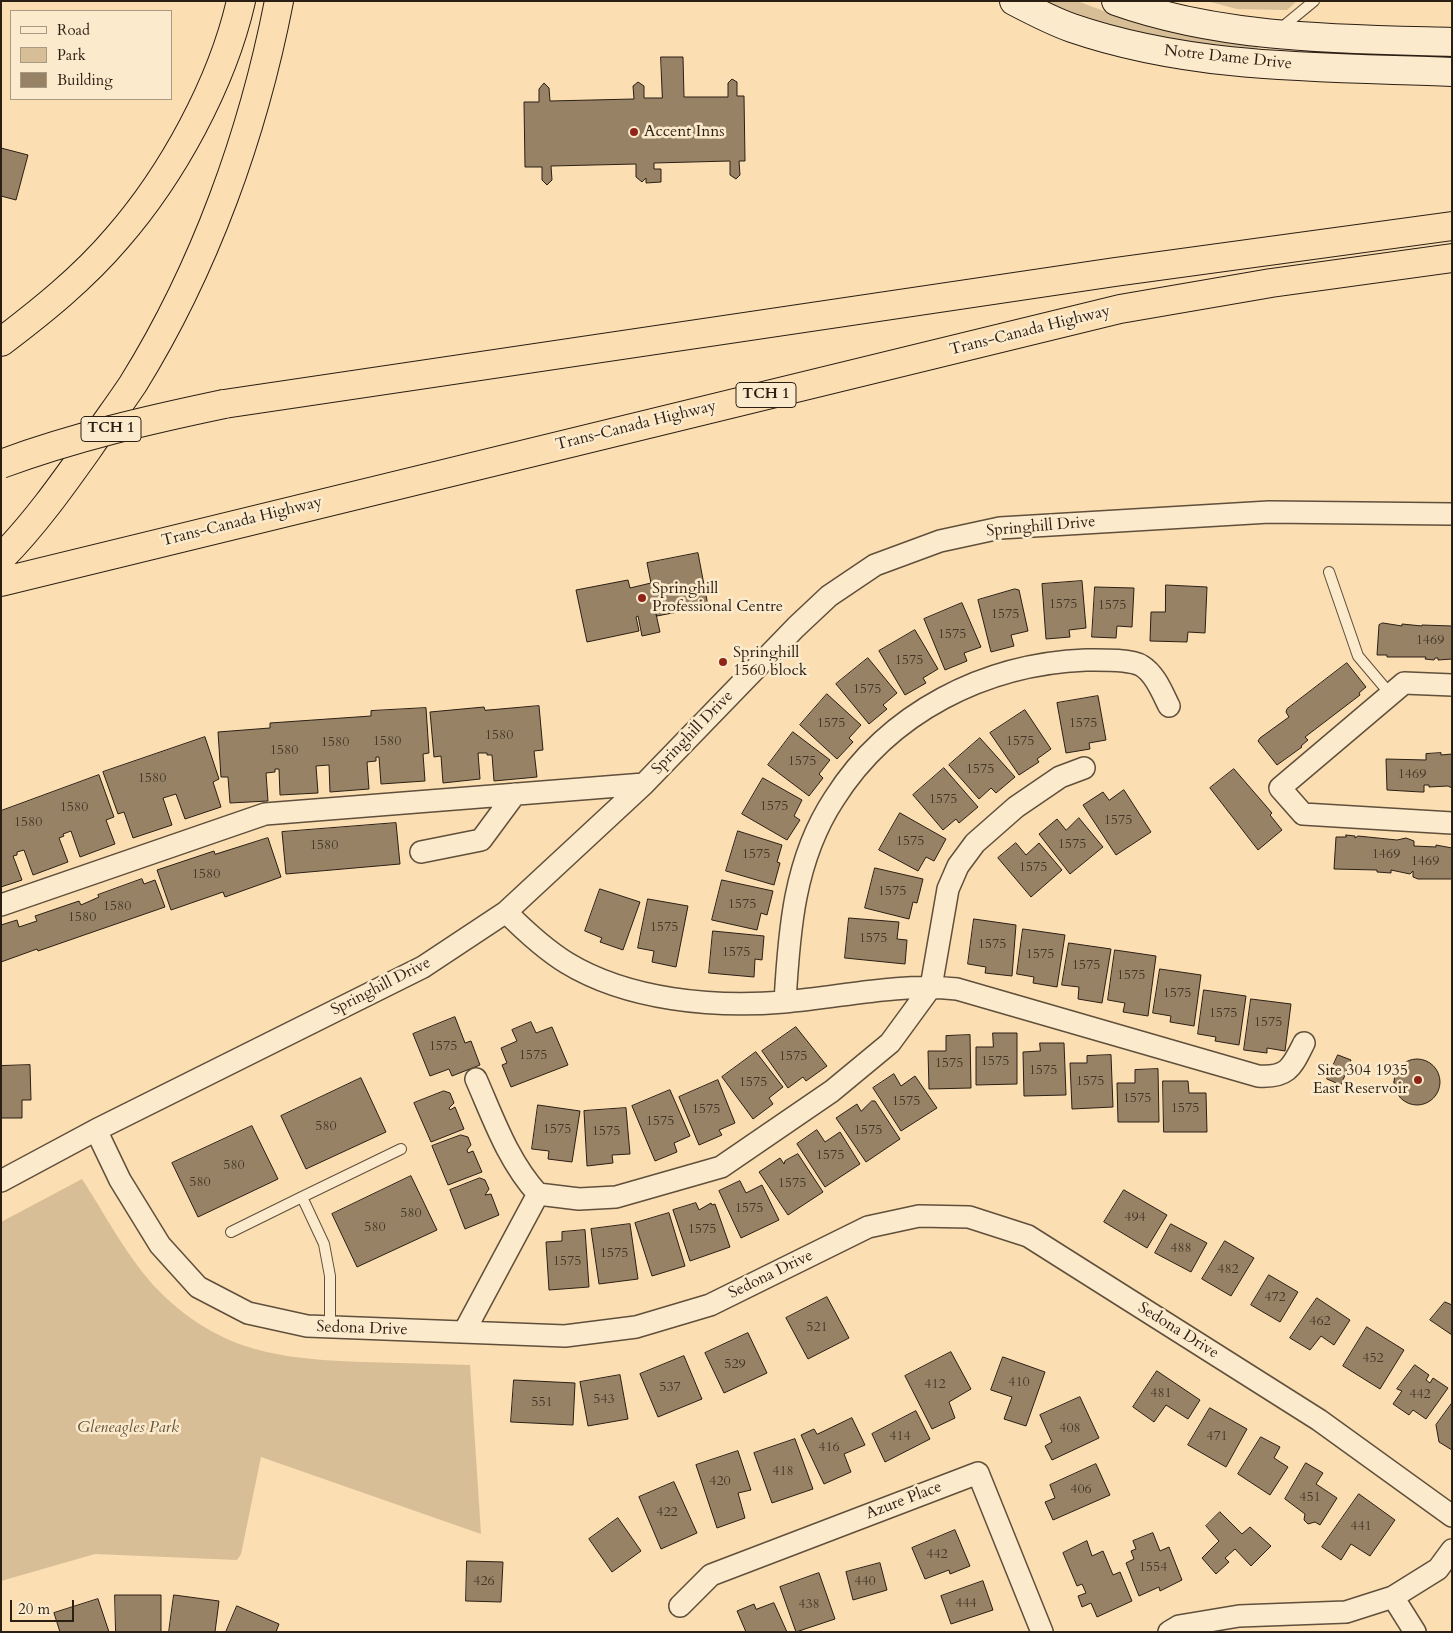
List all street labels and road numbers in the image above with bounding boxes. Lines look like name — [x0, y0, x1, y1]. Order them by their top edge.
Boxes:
street label: Notre Dame Drive — [1163, 42, 1293, 74]
street label: Trans-Canada Highway — [948, 302, 1112, 360]
road number: TCH 1 — [736, 382, 796, 408]
street label: Trans-Canada Highway — [554, 397, 718, 455]
road number: TCH 1 — [81, 416, 141, 442]
street label: Trans-Canada Highway — [160, 493, 324, 551]
street label: Springhill Drive — [986, 513, 1096, 541]
street label: Springhill Drive — [648, 687, 738, 779]
street label: Springhill Drive — [328, 954, 434, 1020]
street label: Sedona Drive — [726, 1246, 816, 1304]
street label: Sedona Drive — [1134, 1299, 1222, 1363]
street label: Sedona Drive — [316, 1318, 408, 1340]
street label: Azure Place — [863, 1478, 945, 1524]

